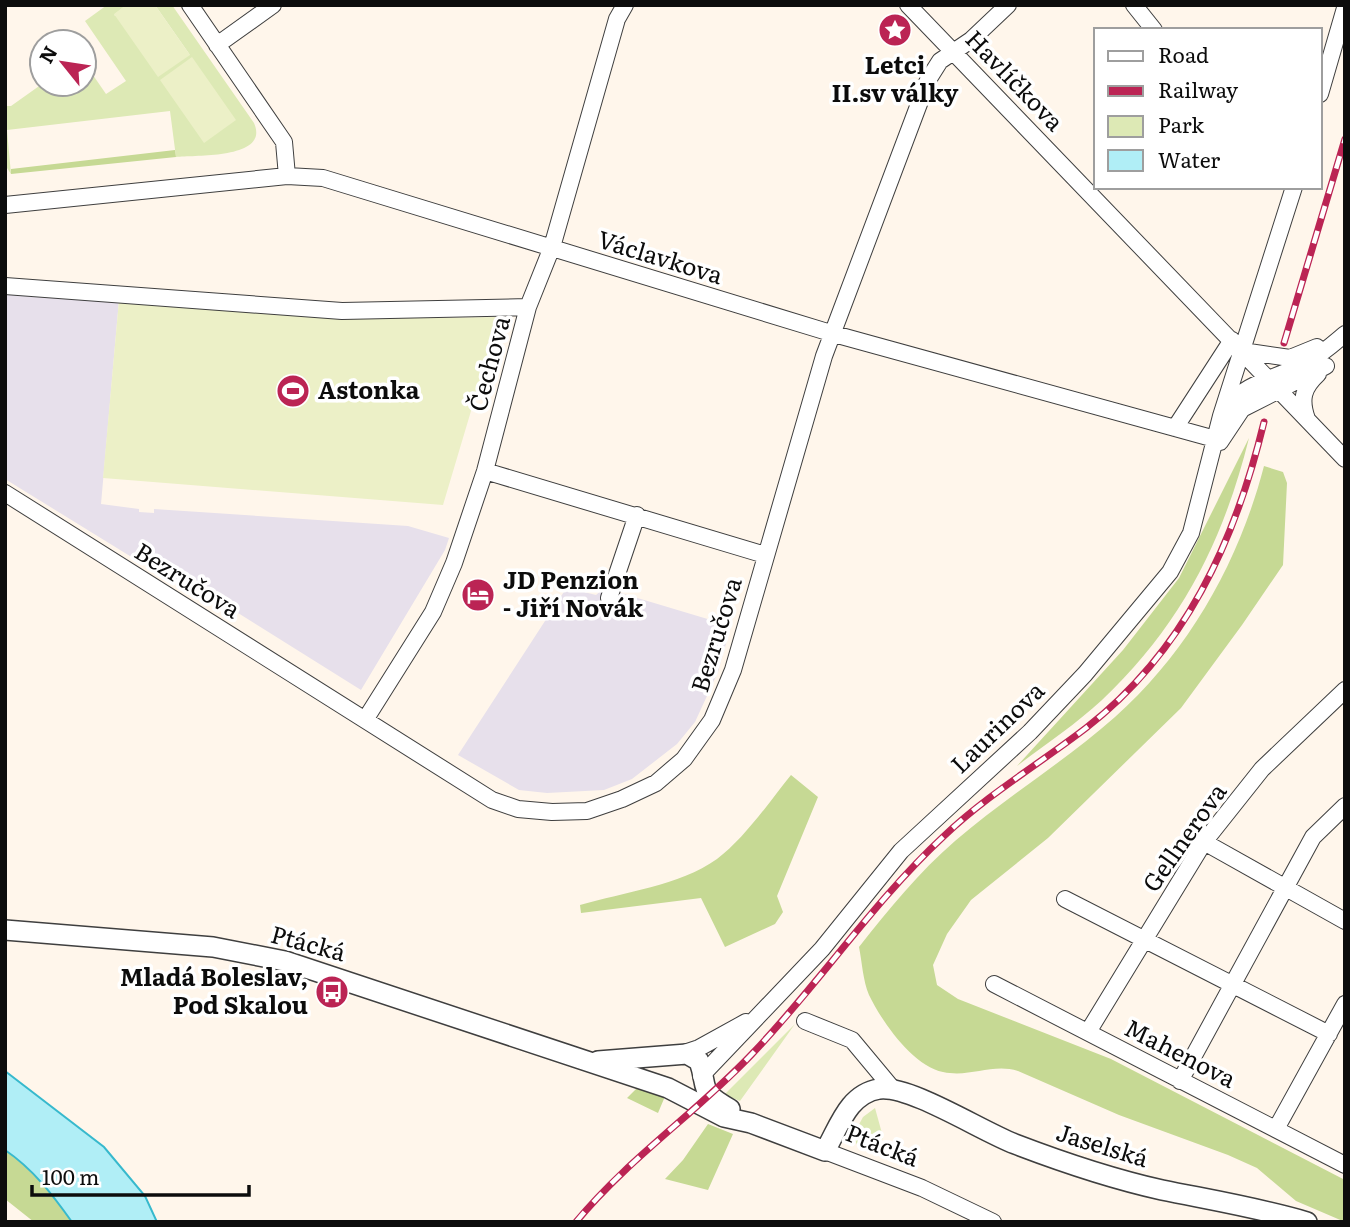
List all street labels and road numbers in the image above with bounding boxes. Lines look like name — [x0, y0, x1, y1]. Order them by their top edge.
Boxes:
street label: Havlíčkova — [959, 21, 1073, 138]
street label: Václavkova — [594, 220, 728, 291]
street label: Čechova — [458, 312, 517, 415]
street label: Bezručova — [129, 533, 248, 625]
street label: Bezručova — [681, 572, 749, 696]
street label: Laurinova — [942, 672, 1051, 780]
street label: Gellnerova — [1133, 775, 1233, 898]
street label: Ptácká — [267, 915, 350, 968]
street label: Mahenova — [1119, 1009, 1243, 1095]
street label: Jaselská — [1052, 1113, 1153, 1174]
street label: Ptácká — [841, 1114, 925, 1174]

